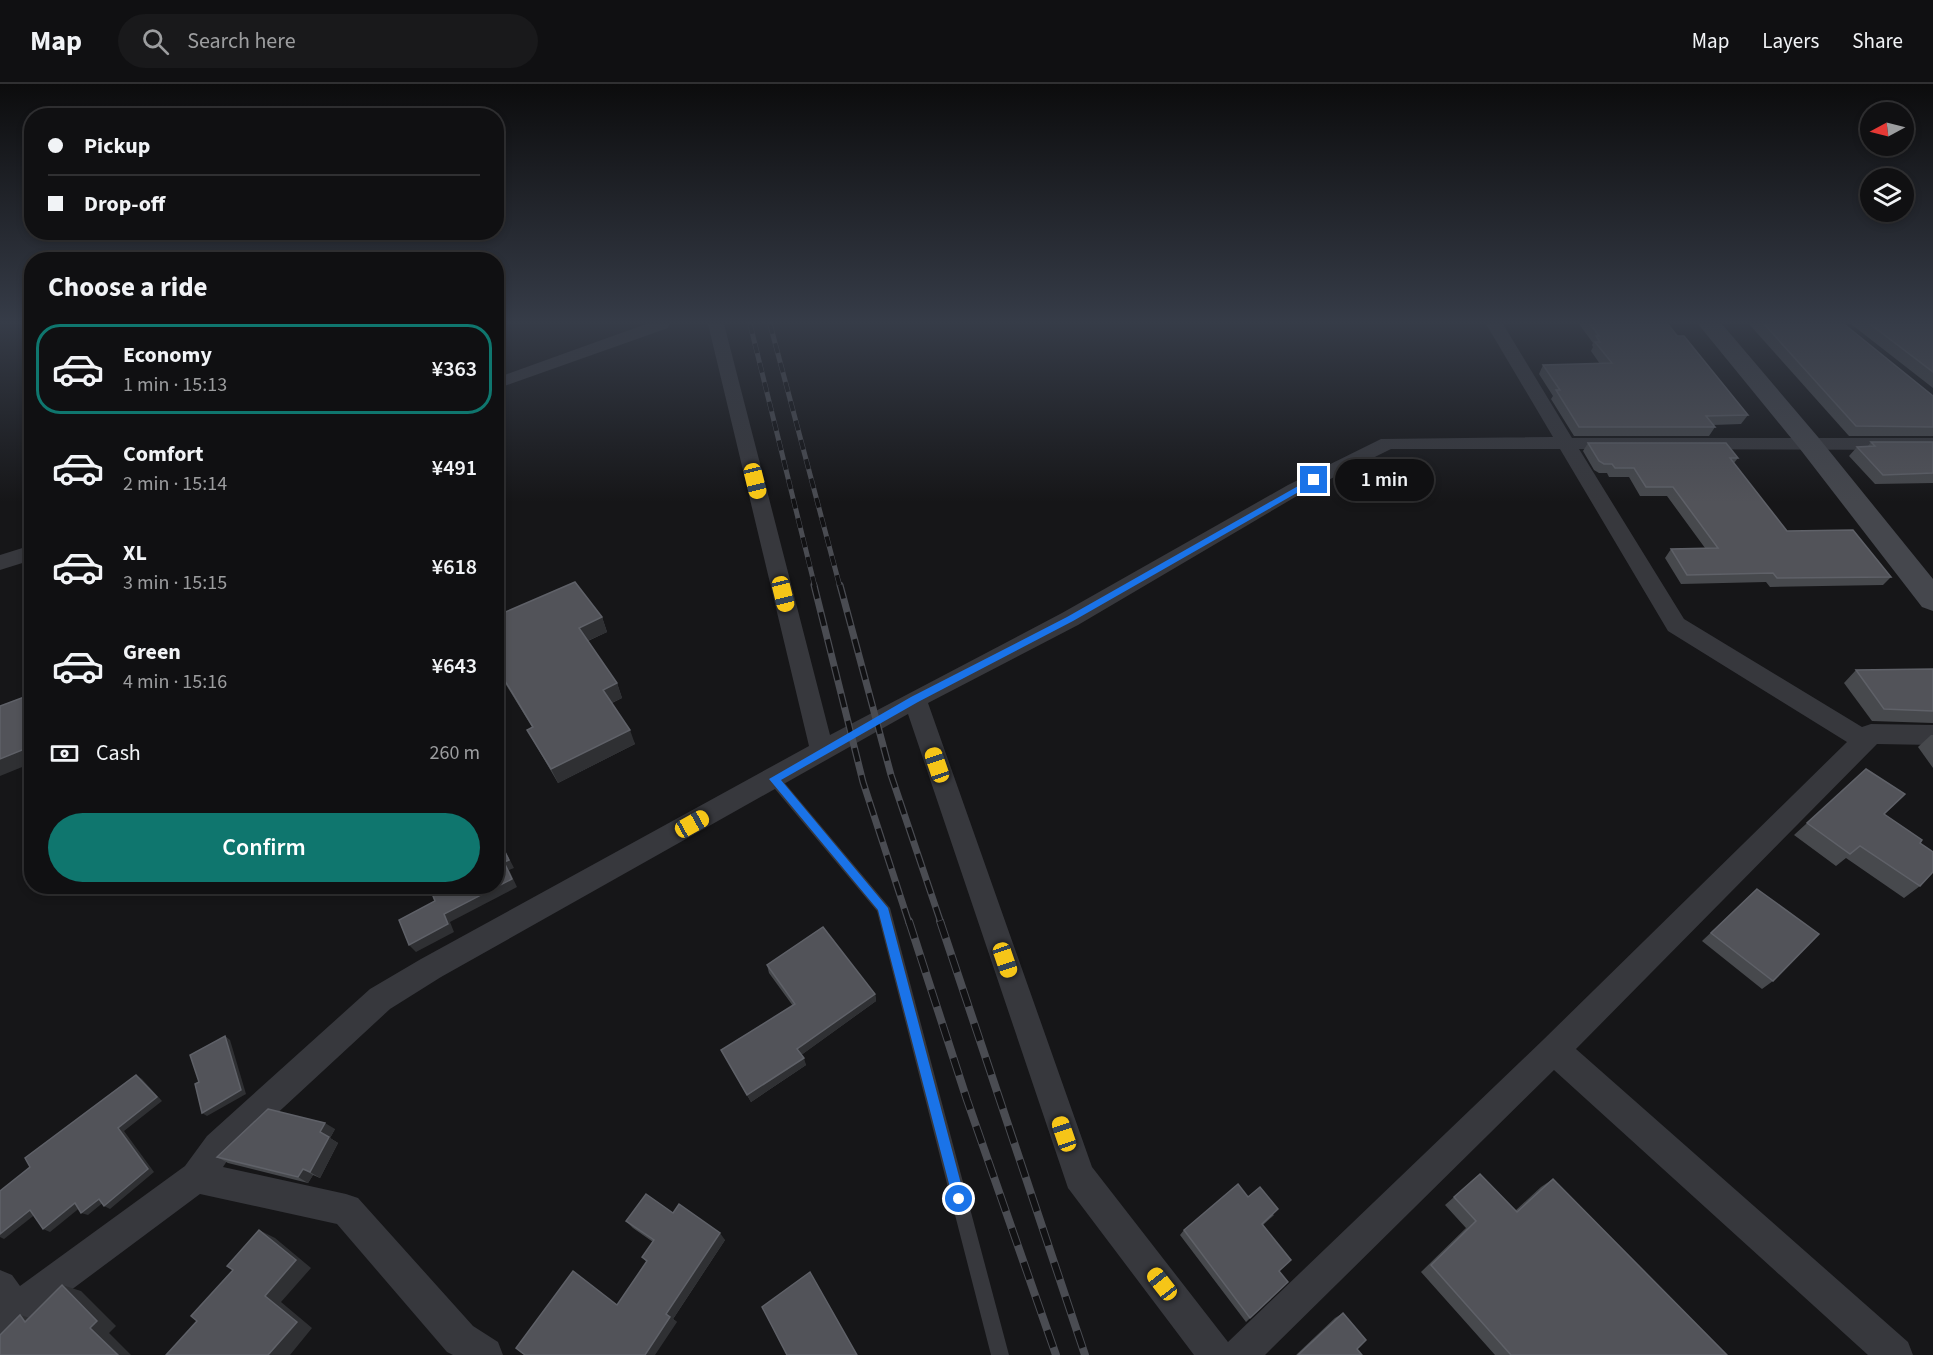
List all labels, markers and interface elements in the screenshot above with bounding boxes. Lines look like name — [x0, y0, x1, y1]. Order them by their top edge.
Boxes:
search box — [118, 14, 538, 68]
text: Map — [30, 21, 82, 61]
icon: search — [139, 25, 172, 58]
text: Search here — [187, 25, 296, 57]
text: Map — [1692, 26, 1729, 56]
text: Layers — [1762, 26, 1819, 56]
text: Share — [1852, 26, 1903, 56]
north arrow — [1860, 102, 1914, 156]
map controls — [1860, 102, 1914, 222]
text: Pickup — [84, 130, 150, 162]
button: layers — [1860, 168, 1914, 222]
text: Drop-off — [84, 188, 165, 220]
text: Choose a ride — [48, 268, 208, 307]
text: Economy — [123, 339, 212, 371]
icon: car — [51, 342, 105, 396]
text: ¥363 — [432, 353, 477, 385]
text: 1 min · 15:13 — [123, 371, 227, 399]
text: Comfort — [123, 438, 204, 470]
icon: car — [51, 441, 105, 495]
text: ¥491 — [432, 452, 477, 484]
callout: 1 min — [1335, 459, 1434, 501]
car — [742, 461, 768, 501]
route end — [1300, 466, 1327, 493]
text: 1 min — [1361, 466, 1408, 494]
text: 2 min · 15:14 — [123, 470, 227, 498]
text: XL — [123, 537, 147, 569]
icon: car — [51, 540, 105, 594]
text: ¥618 — [432, 551, 477, 583]
text: 3 min · 15:15 — [123, 569, 227, 597]
car — [770, 574, 796, 614]
text: Green — [123, 636, 181, 668]
icon: car — [51, 639, 105, 693]
text: ¥643 — [432, 650, 477, 682]
text: 4 min · 15:16 — [123, 668, 227, 696]
icon: cash — [48, 737, 81, 770]
text: Cash — [96, 737, 141, 769]
text: 260 m — [430, 739, 480, 767]
car — [923, 745, 951, 785]
car — [672, 807, 712, 841]
button: Confirm — [48, 813, 480, 882]
car — [991, 940, 1019, 980]
car — [1050, 1114, 1078, 1154]
route start — [945, 1185, 972, 1212]
car — [1144, 1264, 1180, 1304]

